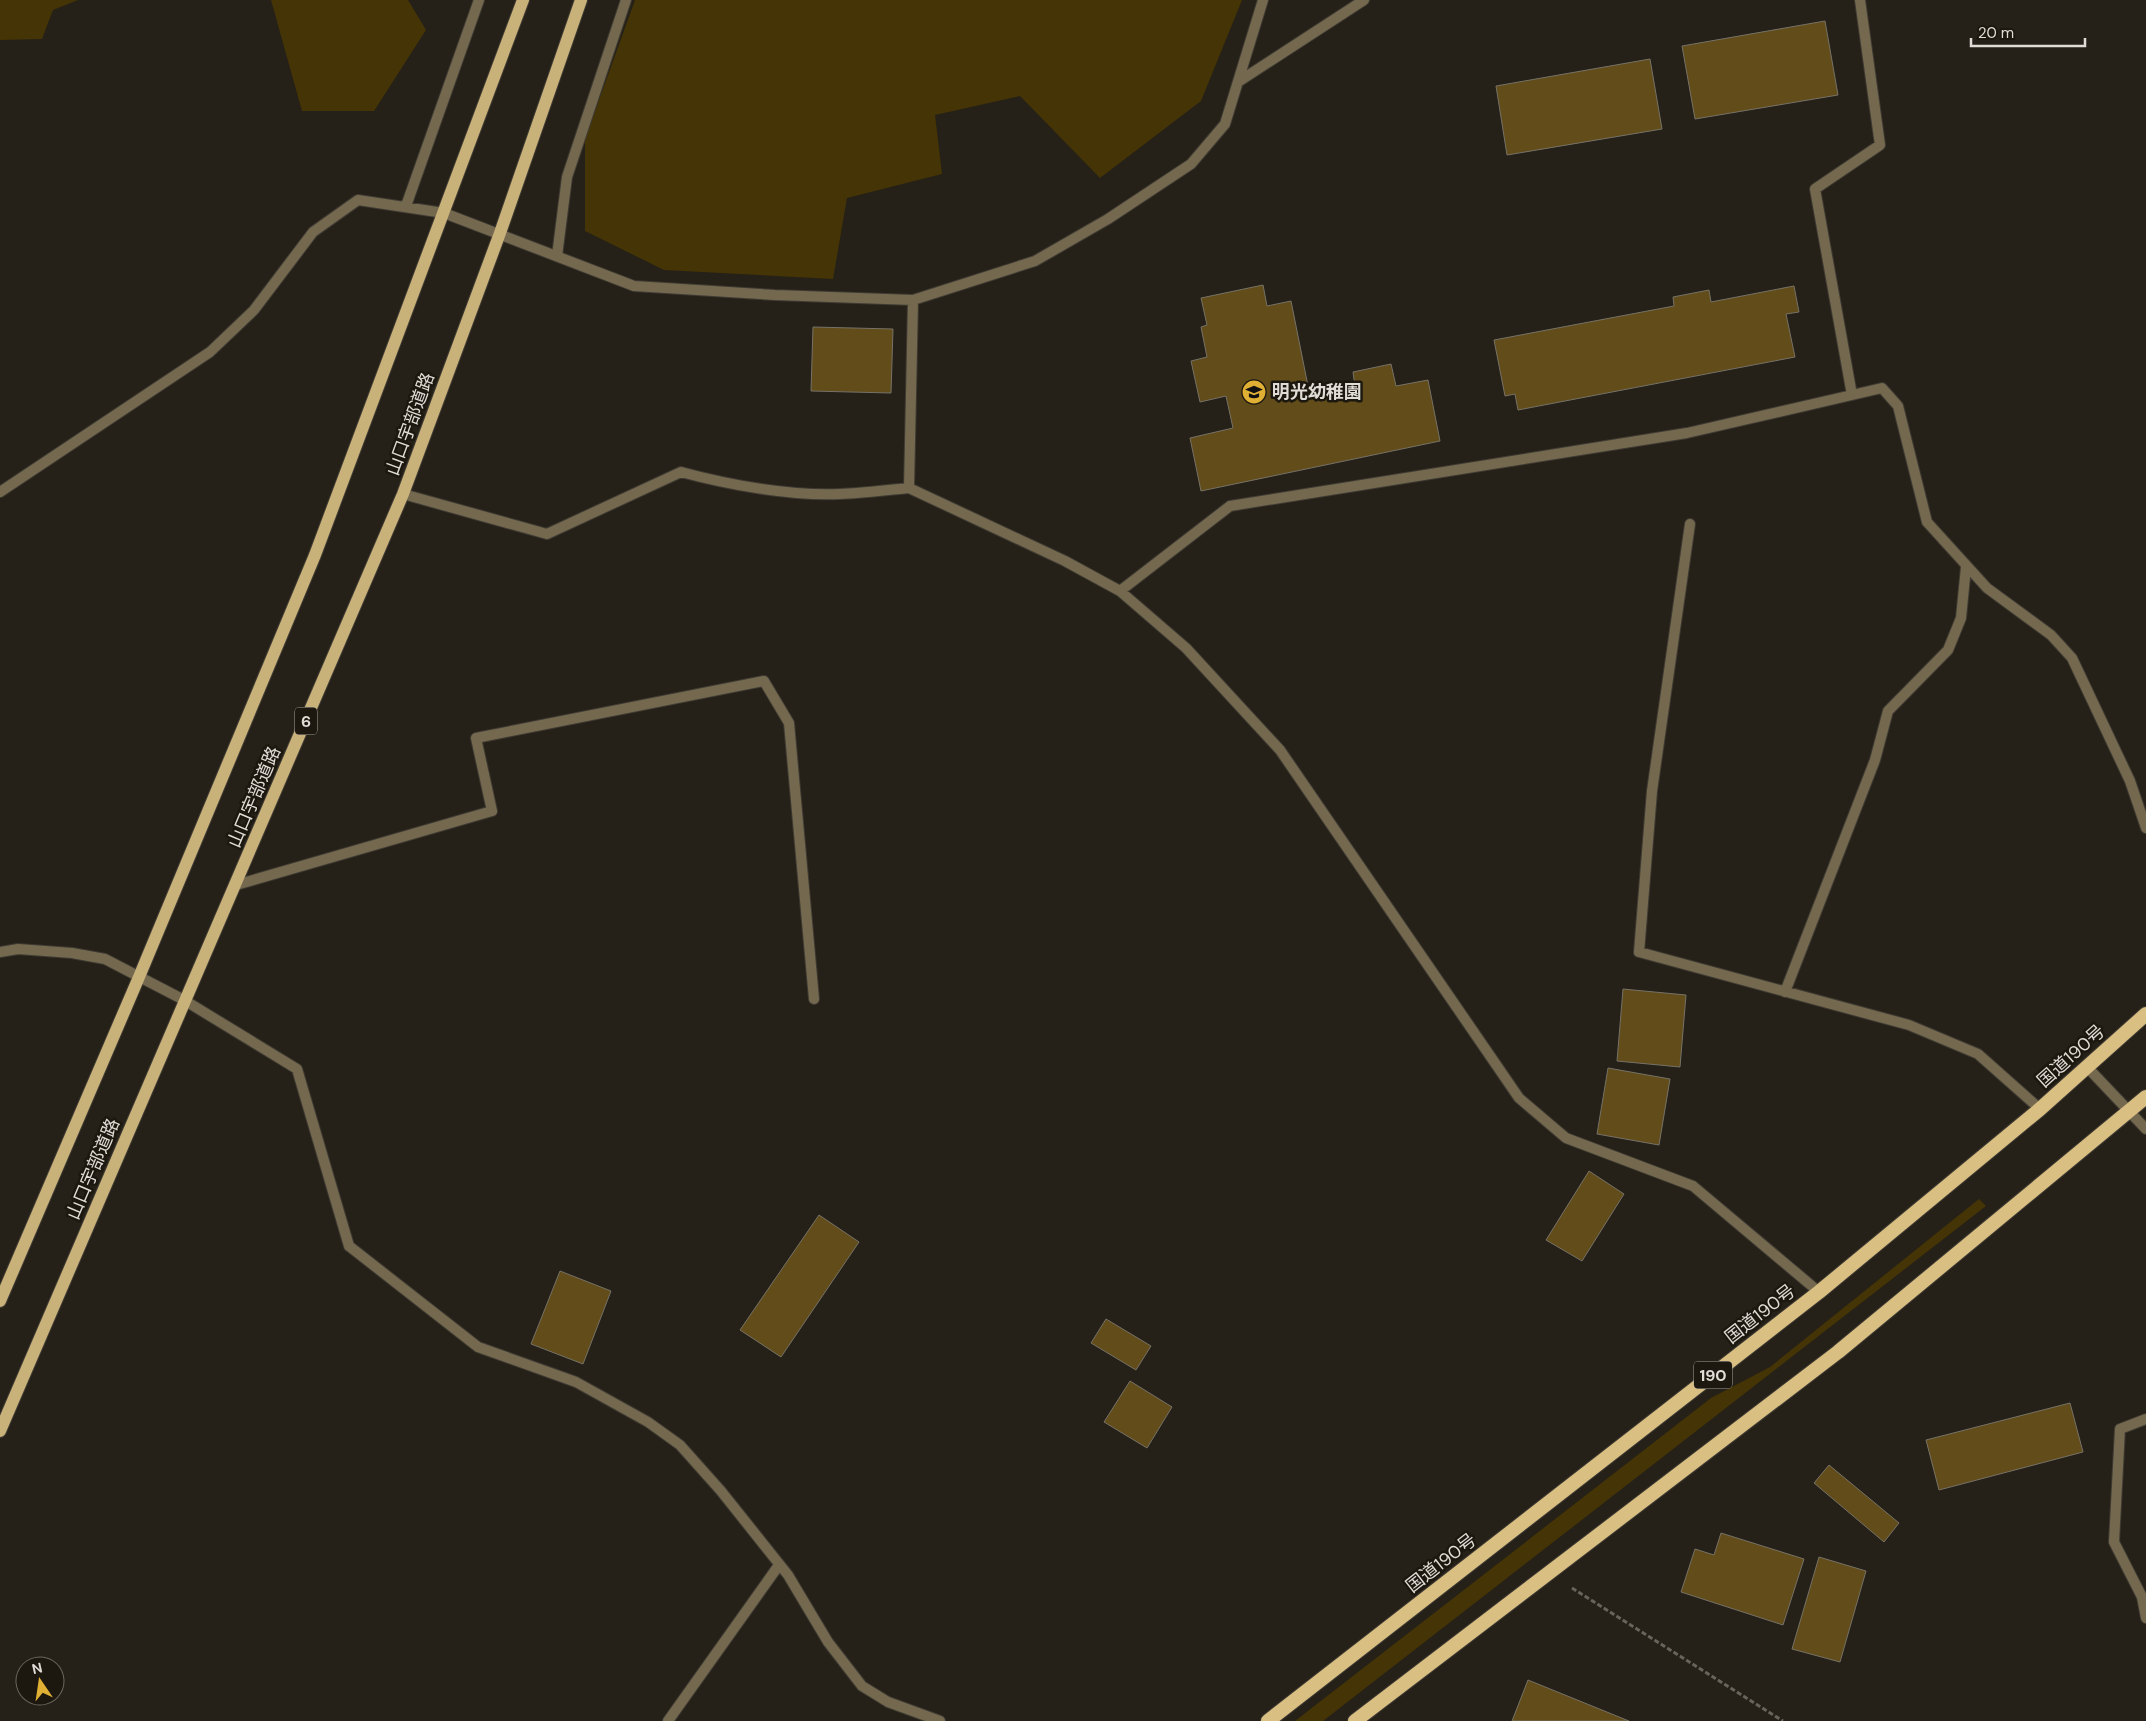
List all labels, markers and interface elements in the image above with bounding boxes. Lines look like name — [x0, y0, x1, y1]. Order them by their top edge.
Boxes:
scale bar — [1971, 15, 2085, 47]
text: 20 m — [1978, 23, 2014, 43]
street label: 山口宇部道路 — [380, 369, 440, 479]
school or university icon: 明光幼稚園 — [1241, 379, 1267, 405]
place label: 明光幼稚園 — [1272, 380, 1362, 404]
road number: 6 — [295, 708, 317, 734]
street label: 山口宇部道路 — [222, 743, 286, 851]
street label: 国道190号 — [2032, 1019, 2110, 1093]
street label: 山口宇部道路 — [61, 1115, 125, 1223]
street label: 国道190号 — [1720, 1279, 1800, 1349]
road number: 190 — [1694, 1362, 1732, 1388]
street label: 国道190号 — [1401, 1528, 1481, 1598]
north arrow — [15, 1656, 65, 1706]
text: N — [30, 1658, 44, 1678]

